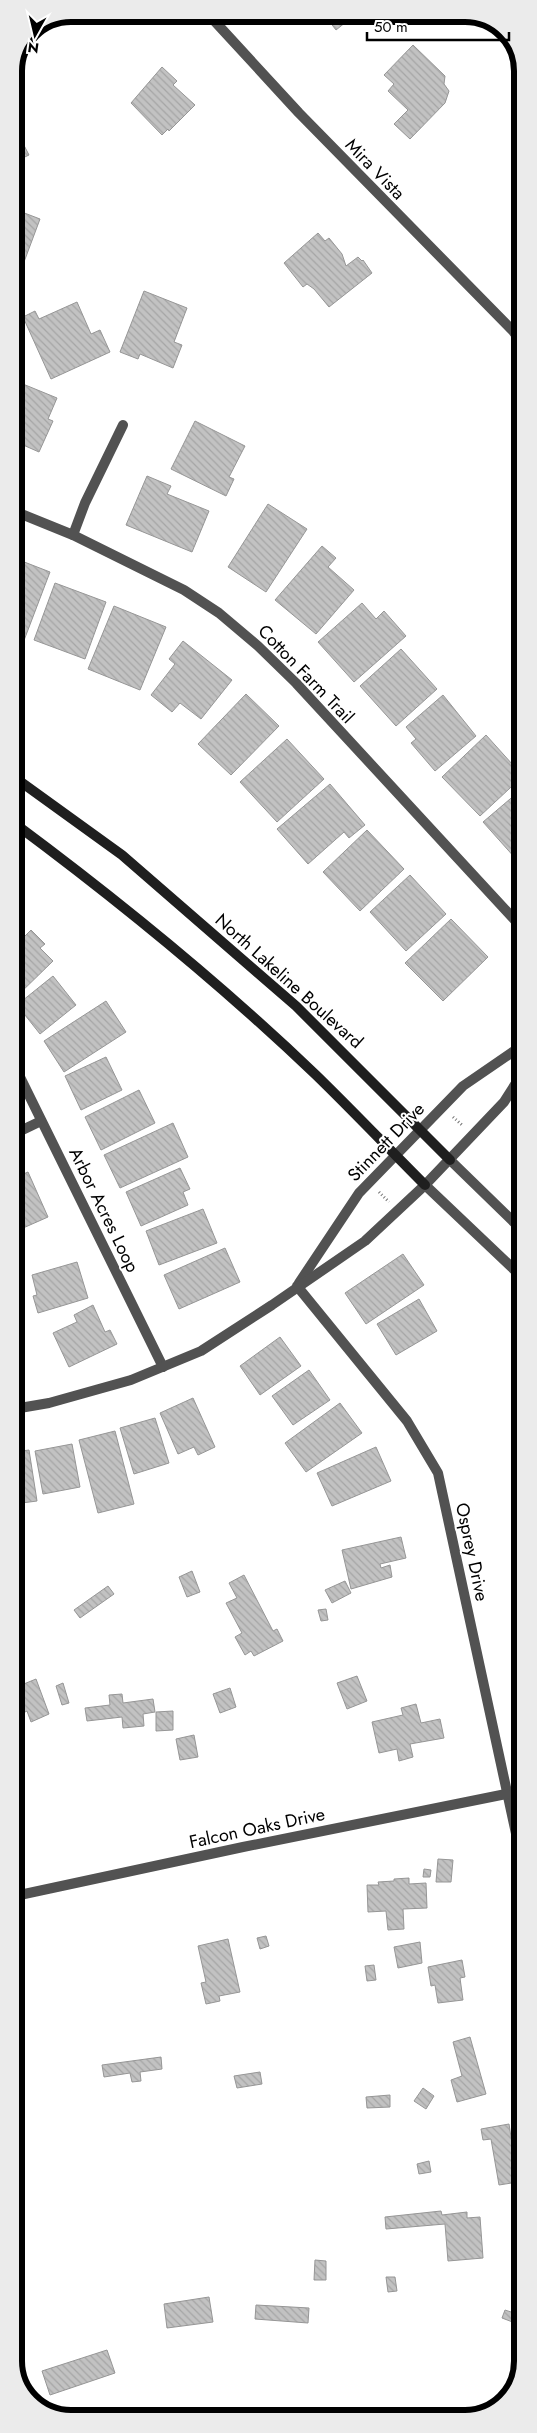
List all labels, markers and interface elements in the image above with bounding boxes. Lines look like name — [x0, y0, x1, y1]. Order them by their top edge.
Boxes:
north arrow — [10, 10, 60, 60]
scale bar — [367, 10, 510, 42]
text: 50 m — [374, 16, 408, 38]
text: N — [26, 37, 40, 59]
street label: Mira Vista — [339, 133, 411, 205]
street label: Cotton Farm Trail — [252, 619, 360, 729]
street label: North Lakeline Boulevard — [209, 907, 369, 1055]
street label: Stinnett Drive — [342, 1097, 430, 1187]
street label: Arbor Acres Loop — [62, 1143, 146, 1277]
street label: Osprey Drive — [449, 1500, 495, 1604]
street label: Falcon Oaks Drive — [187, 1801, 327, 1855]

